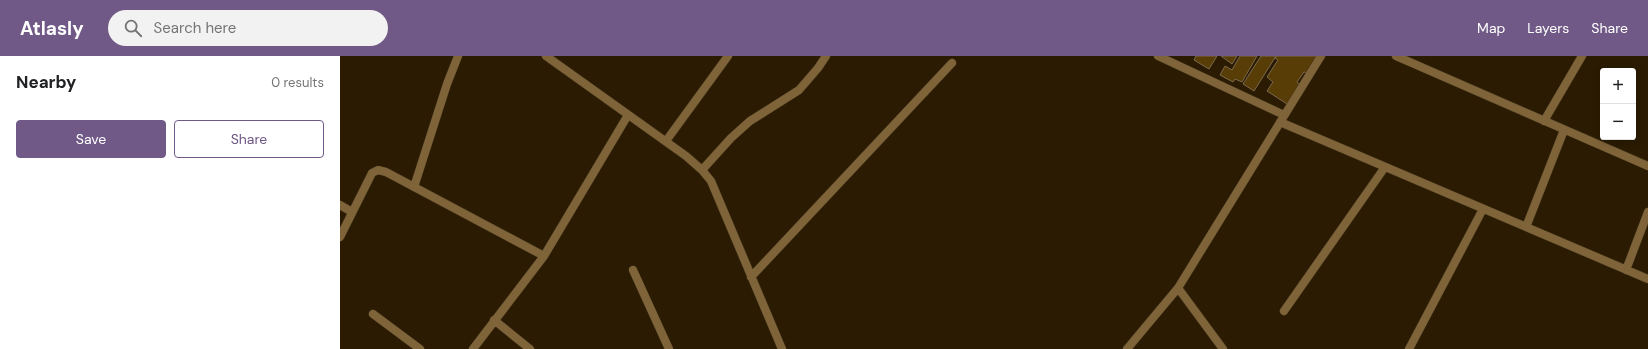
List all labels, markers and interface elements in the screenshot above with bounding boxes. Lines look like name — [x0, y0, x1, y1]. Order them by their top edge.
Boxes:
search box — [108, 10, 388, 46]
text: Atlasly — [20, 16, 84, 41]
icon: search — [122, 17, 144, 39]
text: Search here — [154, 18, 236, 38]
text: Map — [1477, 19, 1505, 37]
text: Layers — [1527, 19, 1569, 37]
text: Share — [1591, 19, 1628, 37]
map controls — [1600, 68, 1636, 140]
button: + — [1600, 68, 1636, 104]
text: Nearby — [16, 71, 76, 93]
text: 0 results — [271, 74, 324, 91]
button: − — [1600, 104, 1636, 140]
button: Save — [16, 120, 166, 158]
button: Share — [174, 120, 324, 158]

